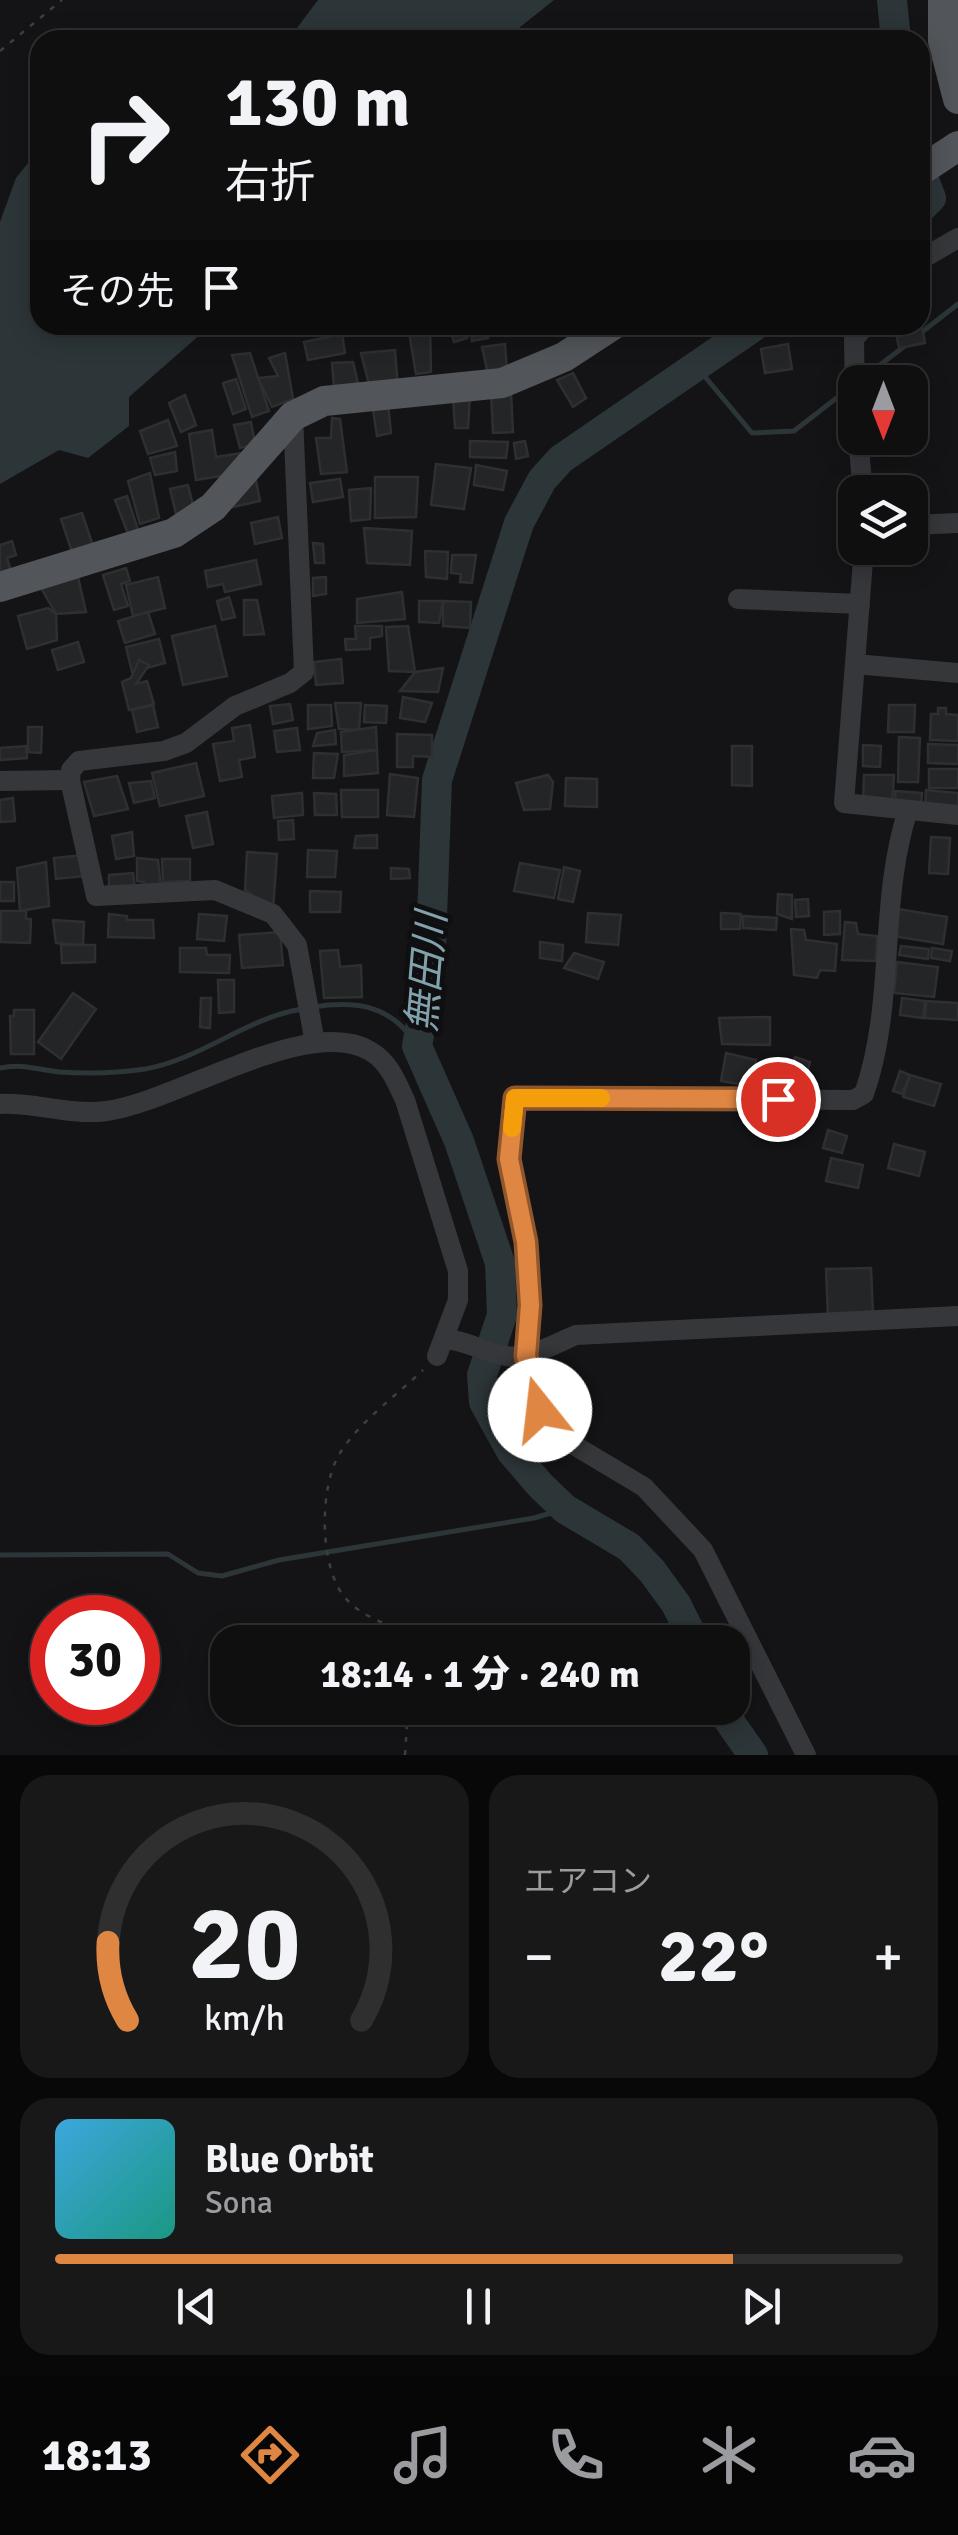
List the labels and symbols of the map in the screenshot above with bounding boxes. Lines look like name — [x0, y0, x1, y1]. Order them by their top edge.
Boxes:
north arrow — [838, 365, 928, 455]
water label: 無田川 — [397, 906, 457, 1034]
pin — [736, 1057, 821, 1142]
position arrow — [488, 1358, 592, 1462]
speed limit sign: 30 — [30, 1595, 160, 1725]

